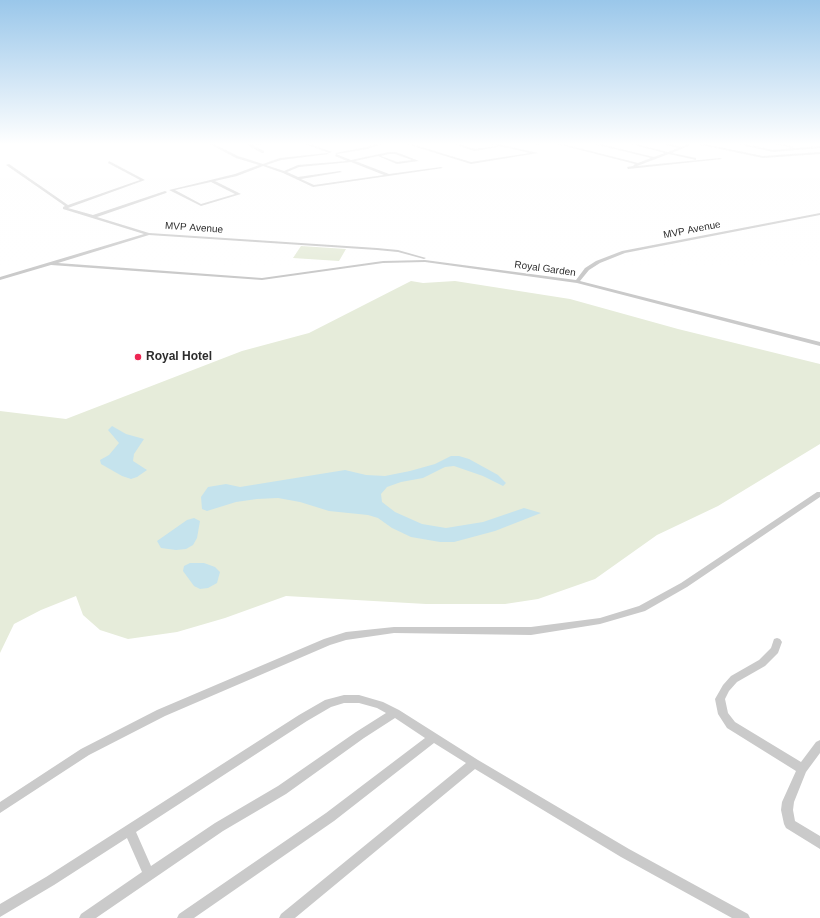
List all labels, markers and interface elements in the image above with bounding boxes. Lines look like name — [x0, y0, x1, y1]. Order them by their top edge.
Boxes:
street label: MVP Avenue — [662, 219, 722, 241]
street label: MVP Avenue — [165, 220, 223, 236]
street label: Royal Garden — [514, 259, 576, 279]
place label: Royal Hotel — [146, 350, 212, 364]
marker: Royal Hotel — [133, 352, 143, 362]

